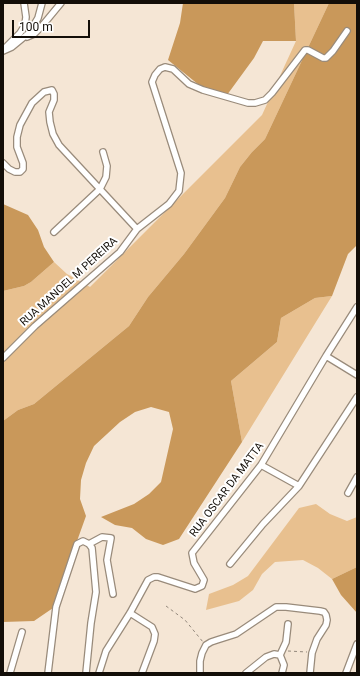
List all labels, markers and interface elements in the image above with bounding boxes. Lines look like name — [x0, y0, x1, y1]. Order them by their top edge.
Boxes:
scale bar — [14, 12, 92, 38]
text: 100 m — [19, 20, 53, 34]
street label: RUA MANOEL M PEREIRA — [18, 235, 120, 329]
street label: RUA OSCAR DA MATTA — [187, 440, 267, 540]

